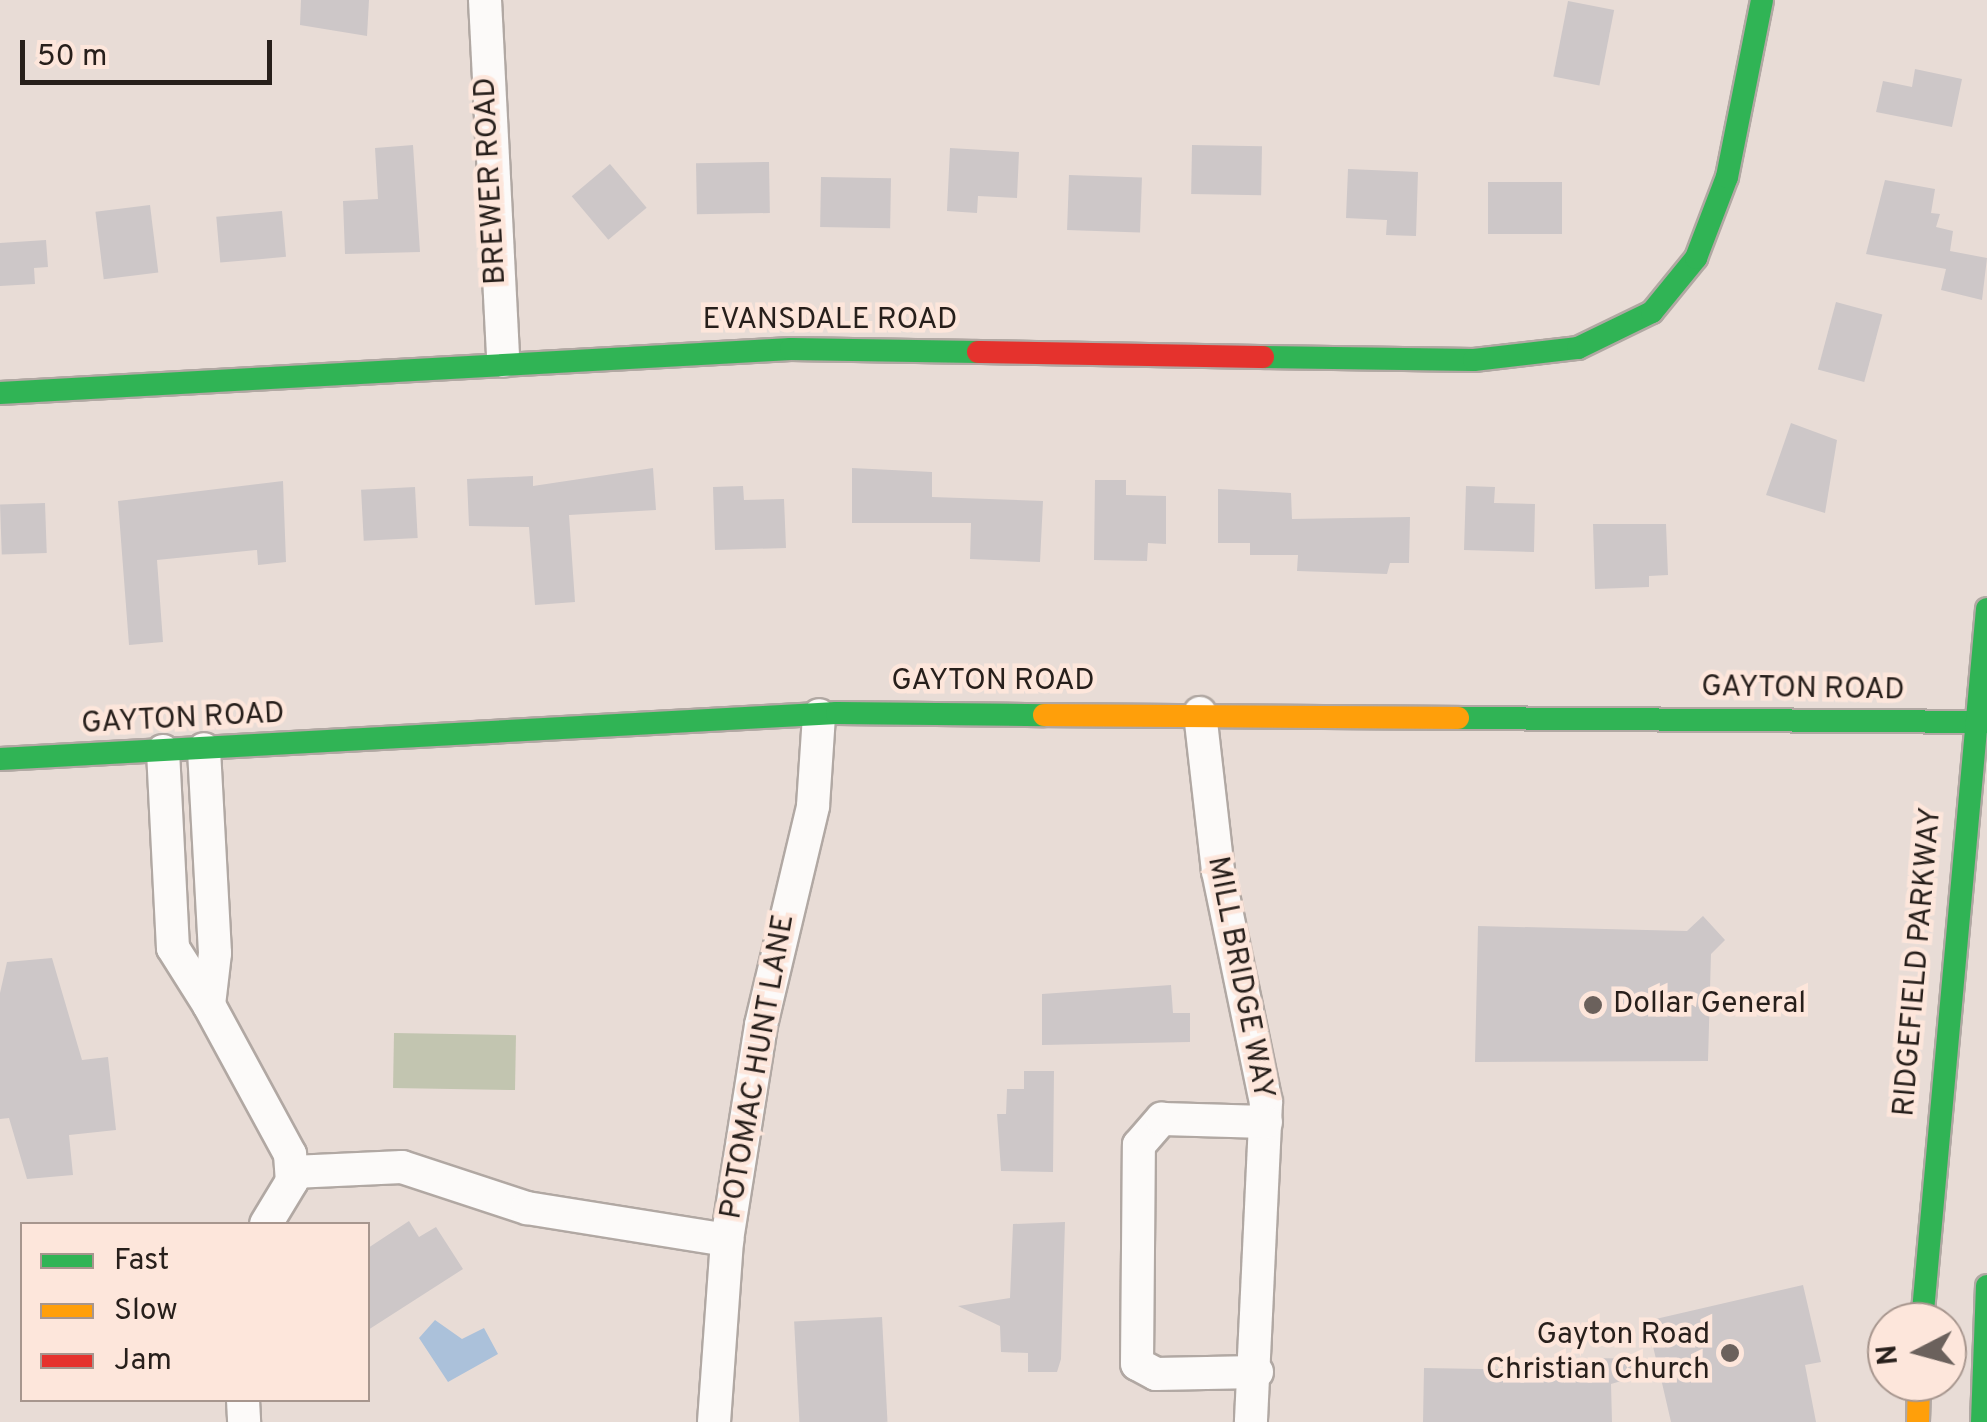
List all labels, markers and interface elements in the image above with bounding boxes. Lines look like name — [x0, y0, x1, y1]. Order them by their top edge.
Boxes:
scale bar — [25, 20, 278, 82]
text: 50 m — [37, 39, 107, 76]
street label: BREWER ROAD — [469, 76, 515, 286]
street label: EVANSDALE ROAD — [703, 303, 957, 339]
street label: GAYTON ROAD — [891, 664, 1095, 700]
street label: GAYTON ROAD — [1701, 670, 1905, 710]
street label: GAYTON ROAD — [80, 697, 286, 743]
street label: RIDGEFIELD PARKWAY — [1888, 806, 1950, 1118]
street label: MILL BRIDGE WAY — [1198, 853, 1280, 1103]
street label: POTOMAC HUNT LANE — [714, 911, 804, 1223]
place label: Dollar General — [1613, 987, 1806, 1023]
marker: Dollar General — [1582, 994, 1604, 1016]
legend — [20, 1222, 370, 1402]
text: Fast — [114, 1243, 169, 1280]
text: Slow — [114, 1293, 178, 1330]
north arrow — [1867, 1302, 1967, 1402]
place label: Gayton Road Christian Church — [1486, 1318, 1710, 1388]
marker: Gayton Road Christian Church — [1719, 1342, 1741, 1364]
text: Jam — [114, 1343, 172, 1380]
text: N — [1870, 1343, 1908, 1367]

